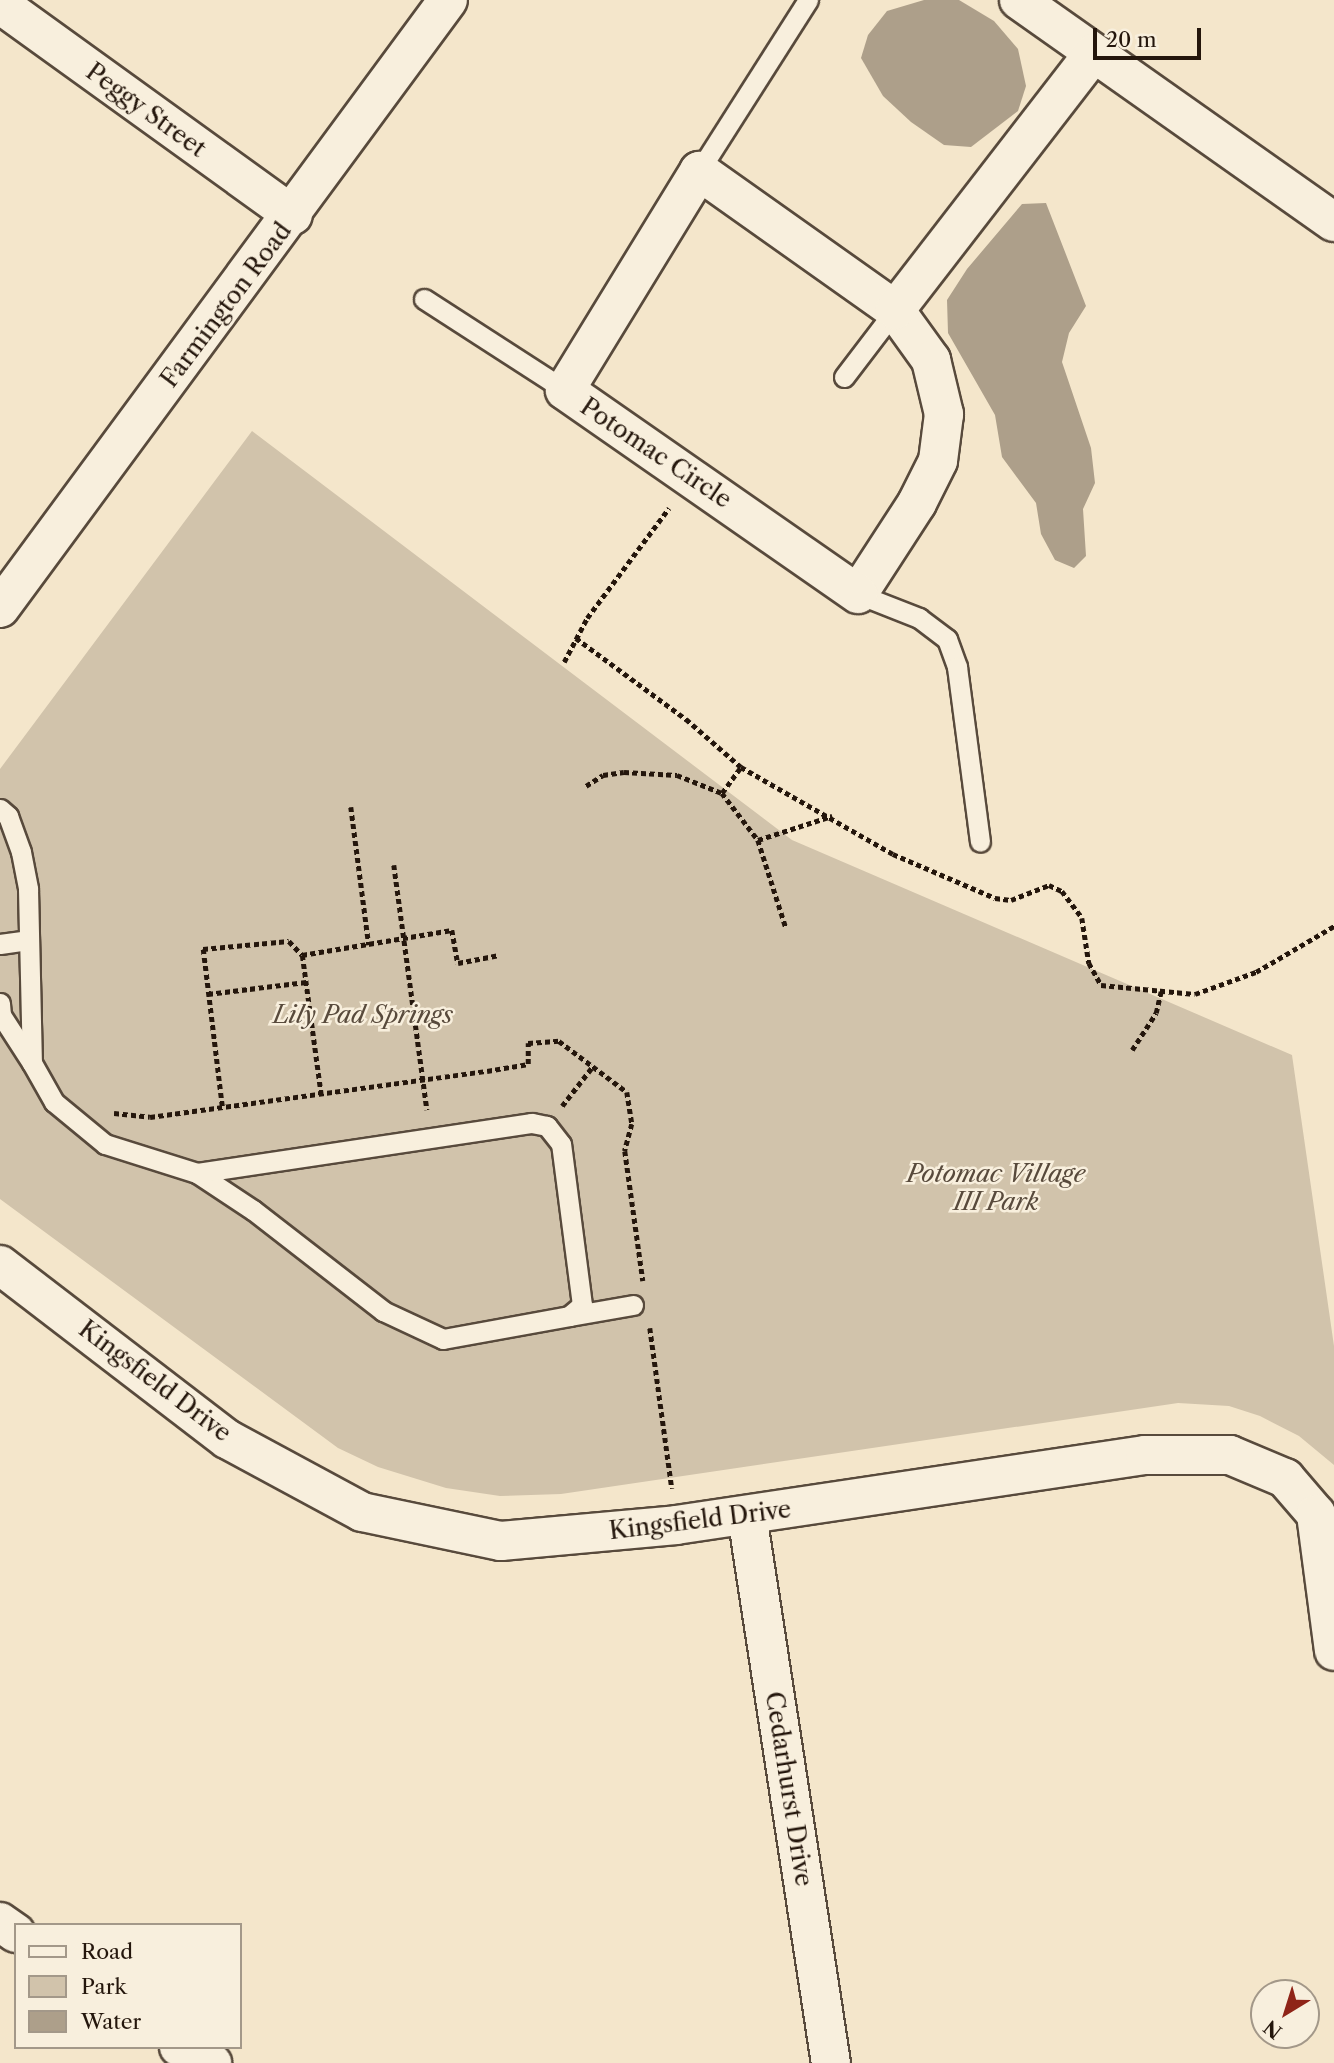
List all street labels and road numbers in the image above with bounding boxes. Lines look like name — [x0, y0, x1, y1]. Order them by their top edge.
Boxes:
street label: Peggy Street — [80, 57, 212, 163]
street label: Farmington Road — [155, 217, 297, 393]
street label: Potomac Circle — [575, 392, 737, 514]
street label: Kingsfield Drive — [73, 1314, 237, 1448]
street label: Kingsfield Drive — [607, 1495, 793, 1545]
street label: Cedarhurst Drive — [759, 1690, 819, 1888]

